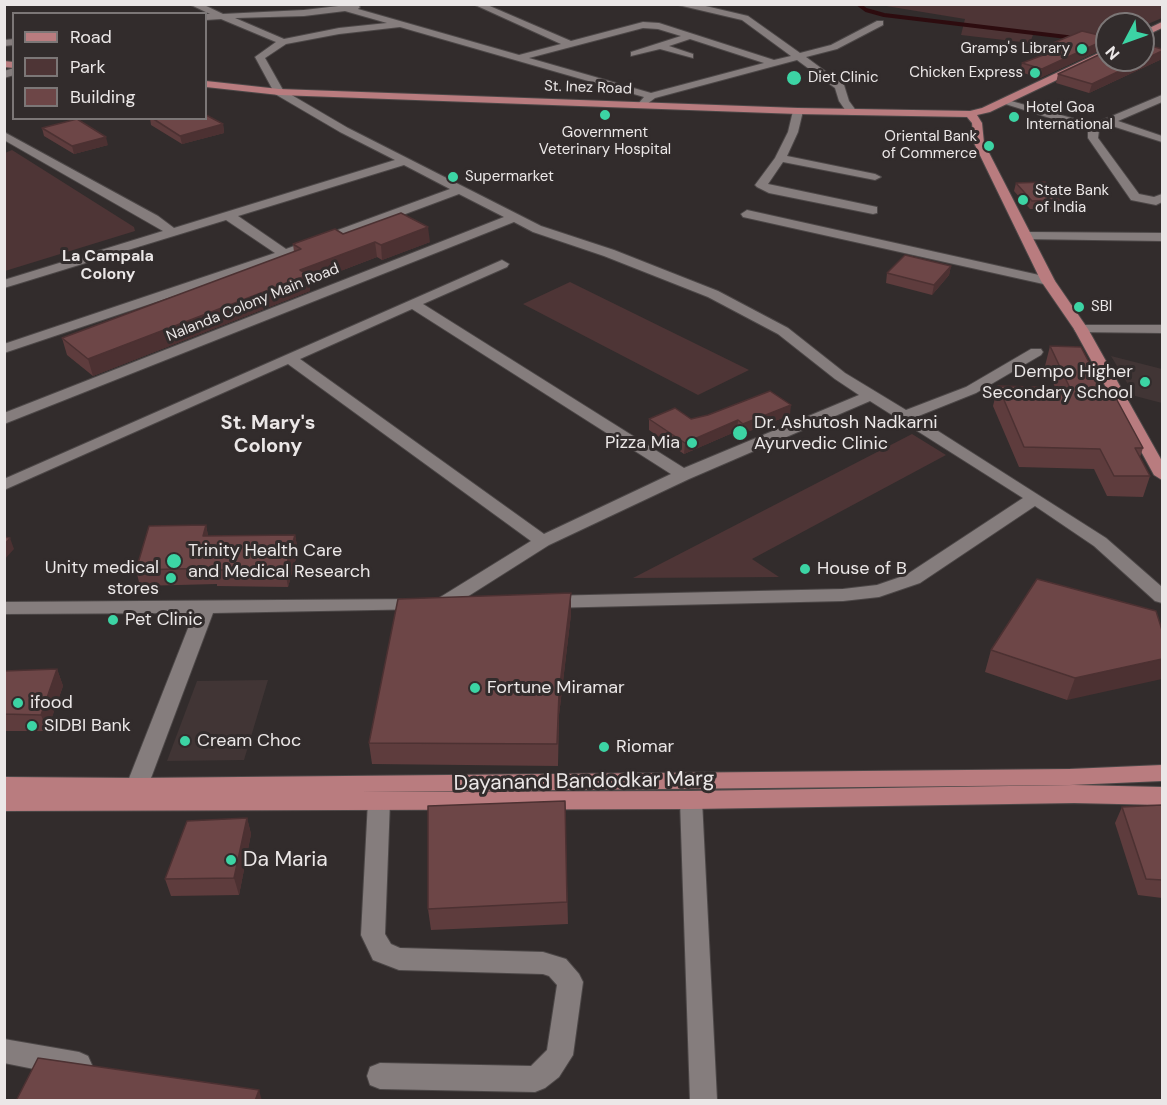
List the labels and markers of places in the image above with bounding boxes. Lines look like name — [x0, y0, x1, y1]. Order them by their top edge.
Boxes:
place label: Gramp's Library — [960, 40, 1070, 58]
marker: Gramp's Library — [1075, 42, 1089, 56]
place label: Chicken Express — [909, 64, 1023, 82]
marker: Chicken Express — [1028, 66, 1042, 80]
marker: Diet Clinic — [785, 69, 803, 87]
place label: Diet Clinic — [808, 69, 879, 87]
place label: Hotel Goa International — [1026, 99, 1113, 134]
marker: Government Veterinary Hospital — [598, 108, 612, 122]
marker: Hotel Goa International — [1007, 110, 1021, 124]
place label: Government Veterinary Hospital — [539, 124, 671, 159]
place label: Oriental Bank of Commerce — [882, 128, 977, 163]
marker: Oriental Bank of Commerce — [982, 139, 996, 153]
place label: Supermarket — [465, 168, 554, 186]
marker: Supermarket — [446, 170, 460, 184]
place label: State Bank of India — [1035, 182, 1109, 217]
marker: State Bank of India — [1016, 193, 1030, 207]
place label: SBI — [1091, 298, 1112, 316]
marker: SBI — [1072, 300, 1086, 314]
place label: Dempo Higher Secondary School — [982, 361, 1133, 404]
marker: Dempo Higher Secondary School — [1138, 375, 1152, 389]
place label: Dr. Ashutosh Nadkarni Ayurvedic Clinic — [754, 412, 938, 454]
marker: Dr. Ashutosh Nadkarni Ayurvedic Clinic — [731, 424, 749, 442]
place label: Pizza Mia — [605, 432, 680, 454]
marker: Pizza Mia — [685, 436, 699, 450]
place label: Trinity Health Care and Medical Research — [188, 540, 370, 582]
marker: Trinity Health Care and Medical Research — [165, 552, 183, 570]
place label: Unity medical stores — [45, 557, 159, 600]
place label: House of B — [817, 558, 907, 580]
marker: House of B — [798, 562, 812, 576]
marker: Unity medical stores — [164, 571, 178, 585]
place label: Pet Clinic — [125, 609, 203, 631]
marker: Pet Clinic — [106, 613, 120, 627]
place label: Fortune Miramar — [487, 677, 625, 699]
marker: Fortune Miramar — [468, 681, 482, 695]
place label: ifood — [30, 692, 73, 714]
marker: ifood — [11, 696, 25, 710]
place label: SIDBI Bank — [44, 715, 131, 737]
marker: SIDBI Bank — [25, 719, 39, 733]
place label: Cream Choc — [197, 730, 301, 752]
marker: Cream Choc — [178, 734, 192, 748]
place label: Riomar — [616, 736, 674, 758]
marker: Riomar — [597, 740, 611, 754]
place label: Da Maria — [243, 847, 328, 873]
marker: Da Maria — [224, 853, 238, 867]

